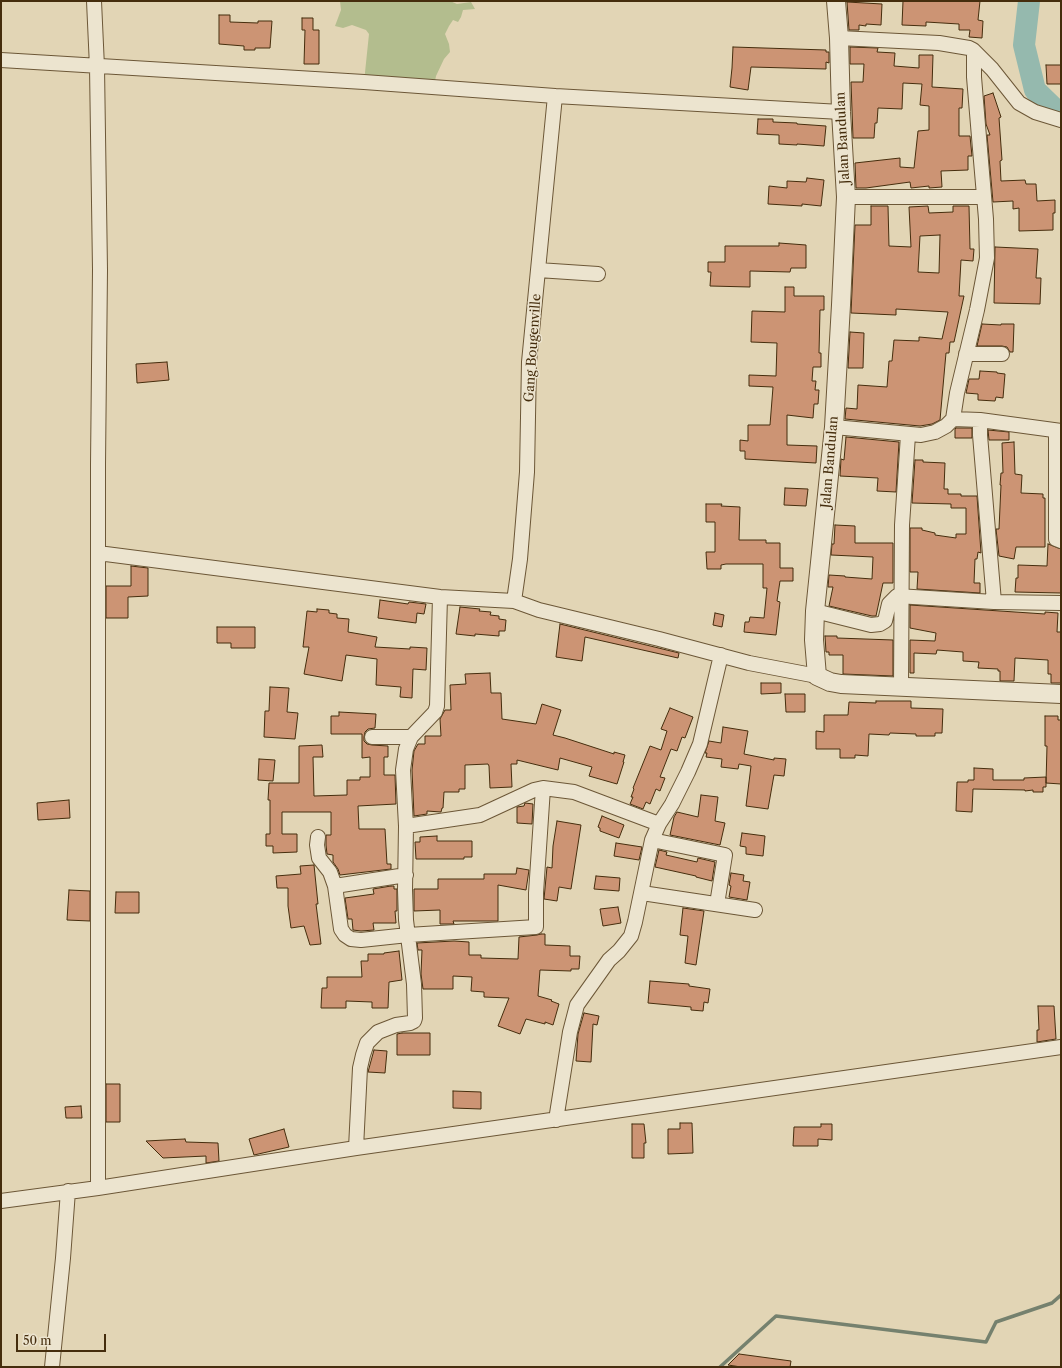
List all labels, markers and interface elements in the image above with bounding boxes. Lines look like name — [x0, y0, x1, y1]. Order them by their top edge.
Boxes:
street label: Jalan Bandulan — [833, 91, 853, 185]
street label: Gang Bougenville — [521, 293, 545, 403]
street label: Jalan Bandulan — [818, 415, 842, 509]
scale bar — [18, 1326, 108, 1352]
text: 50 m — [23, 1333, 52, 1348]

